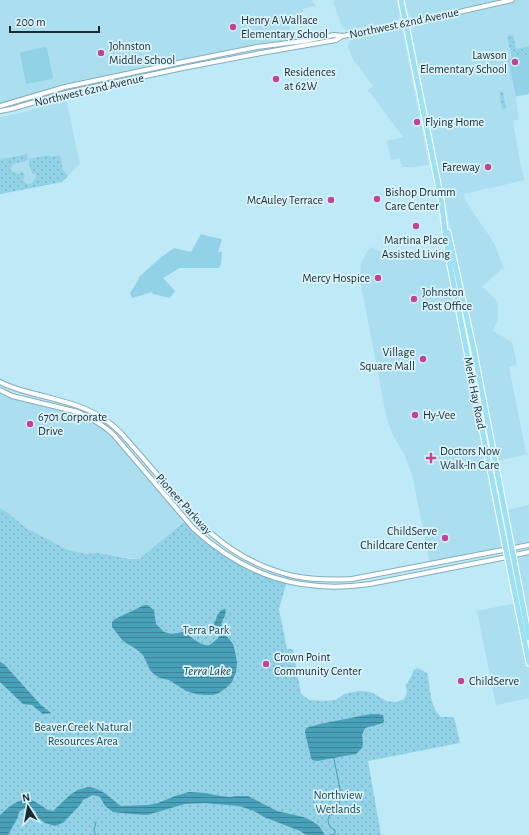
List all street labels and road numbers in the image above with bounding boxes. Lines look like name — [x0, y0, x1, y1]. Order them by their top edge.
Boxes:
street label: Northwest 62nd Avenue — [348, 6, 460, 40]
street label: Northwest 62nd Avenue — [33, 72, 145, 108]
street label: Merle Hay Road — [461, 356, 488, 430]
street label: Pioneer Parkway — [153, 471, 214, 537]

